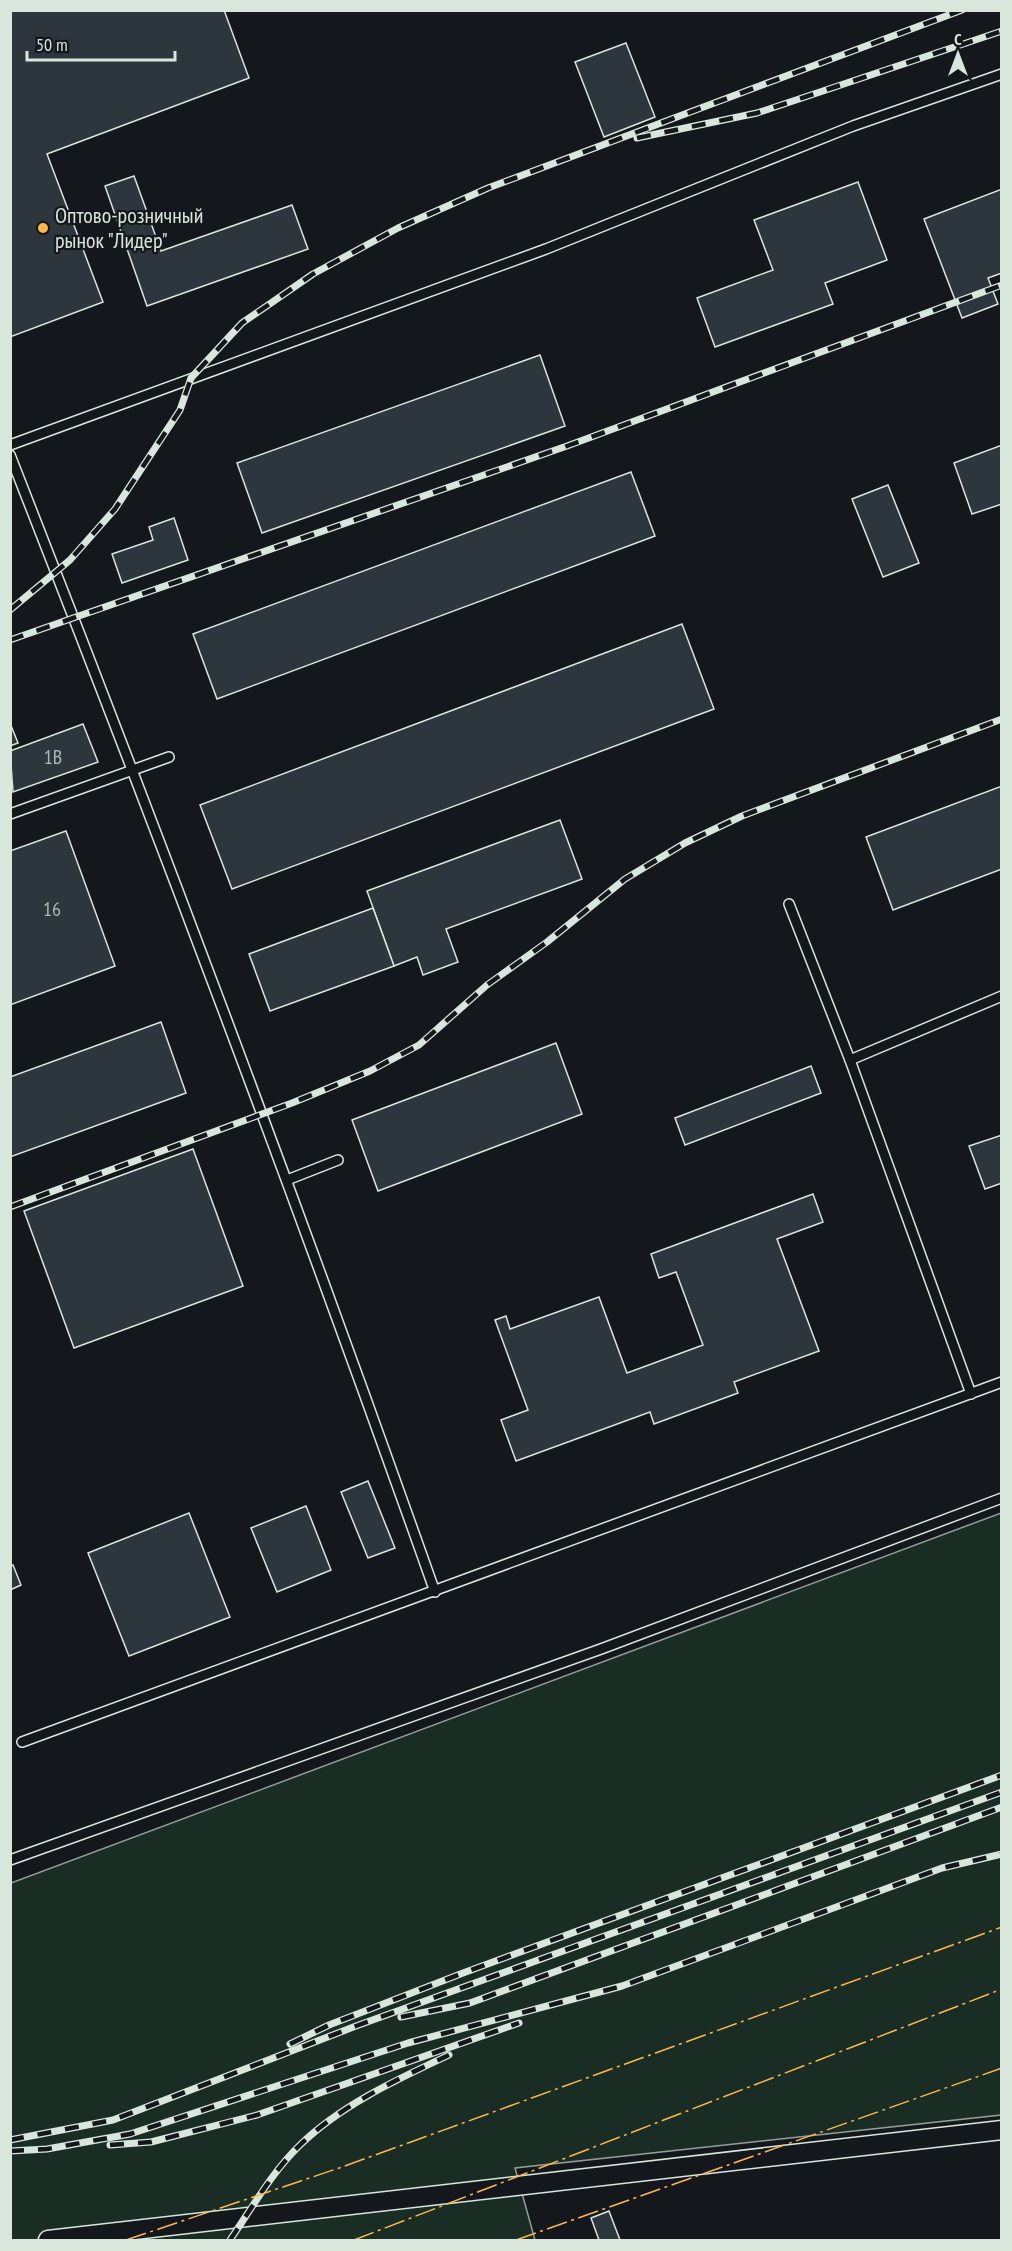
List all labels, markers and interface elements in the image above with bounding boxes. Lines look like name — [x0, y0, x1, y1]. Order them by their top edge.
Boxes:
scale bar — [27, 24, 176, 62]
north arrow — [928, 24, 988, 84]
text: С — [954, 29, 962, 49]
text: 50 m — [36, 33, 68, 56]
place label: Оптово-розничный рынок "Лидер" — [55, 201, 203, 254]
marker: Оптово-розничный рынок "Лидер" — [36, 221, 50, 235]
house number: 1В — [44, 744, 62, 770]
house number: 16 — [43, 896, 61, 922]

